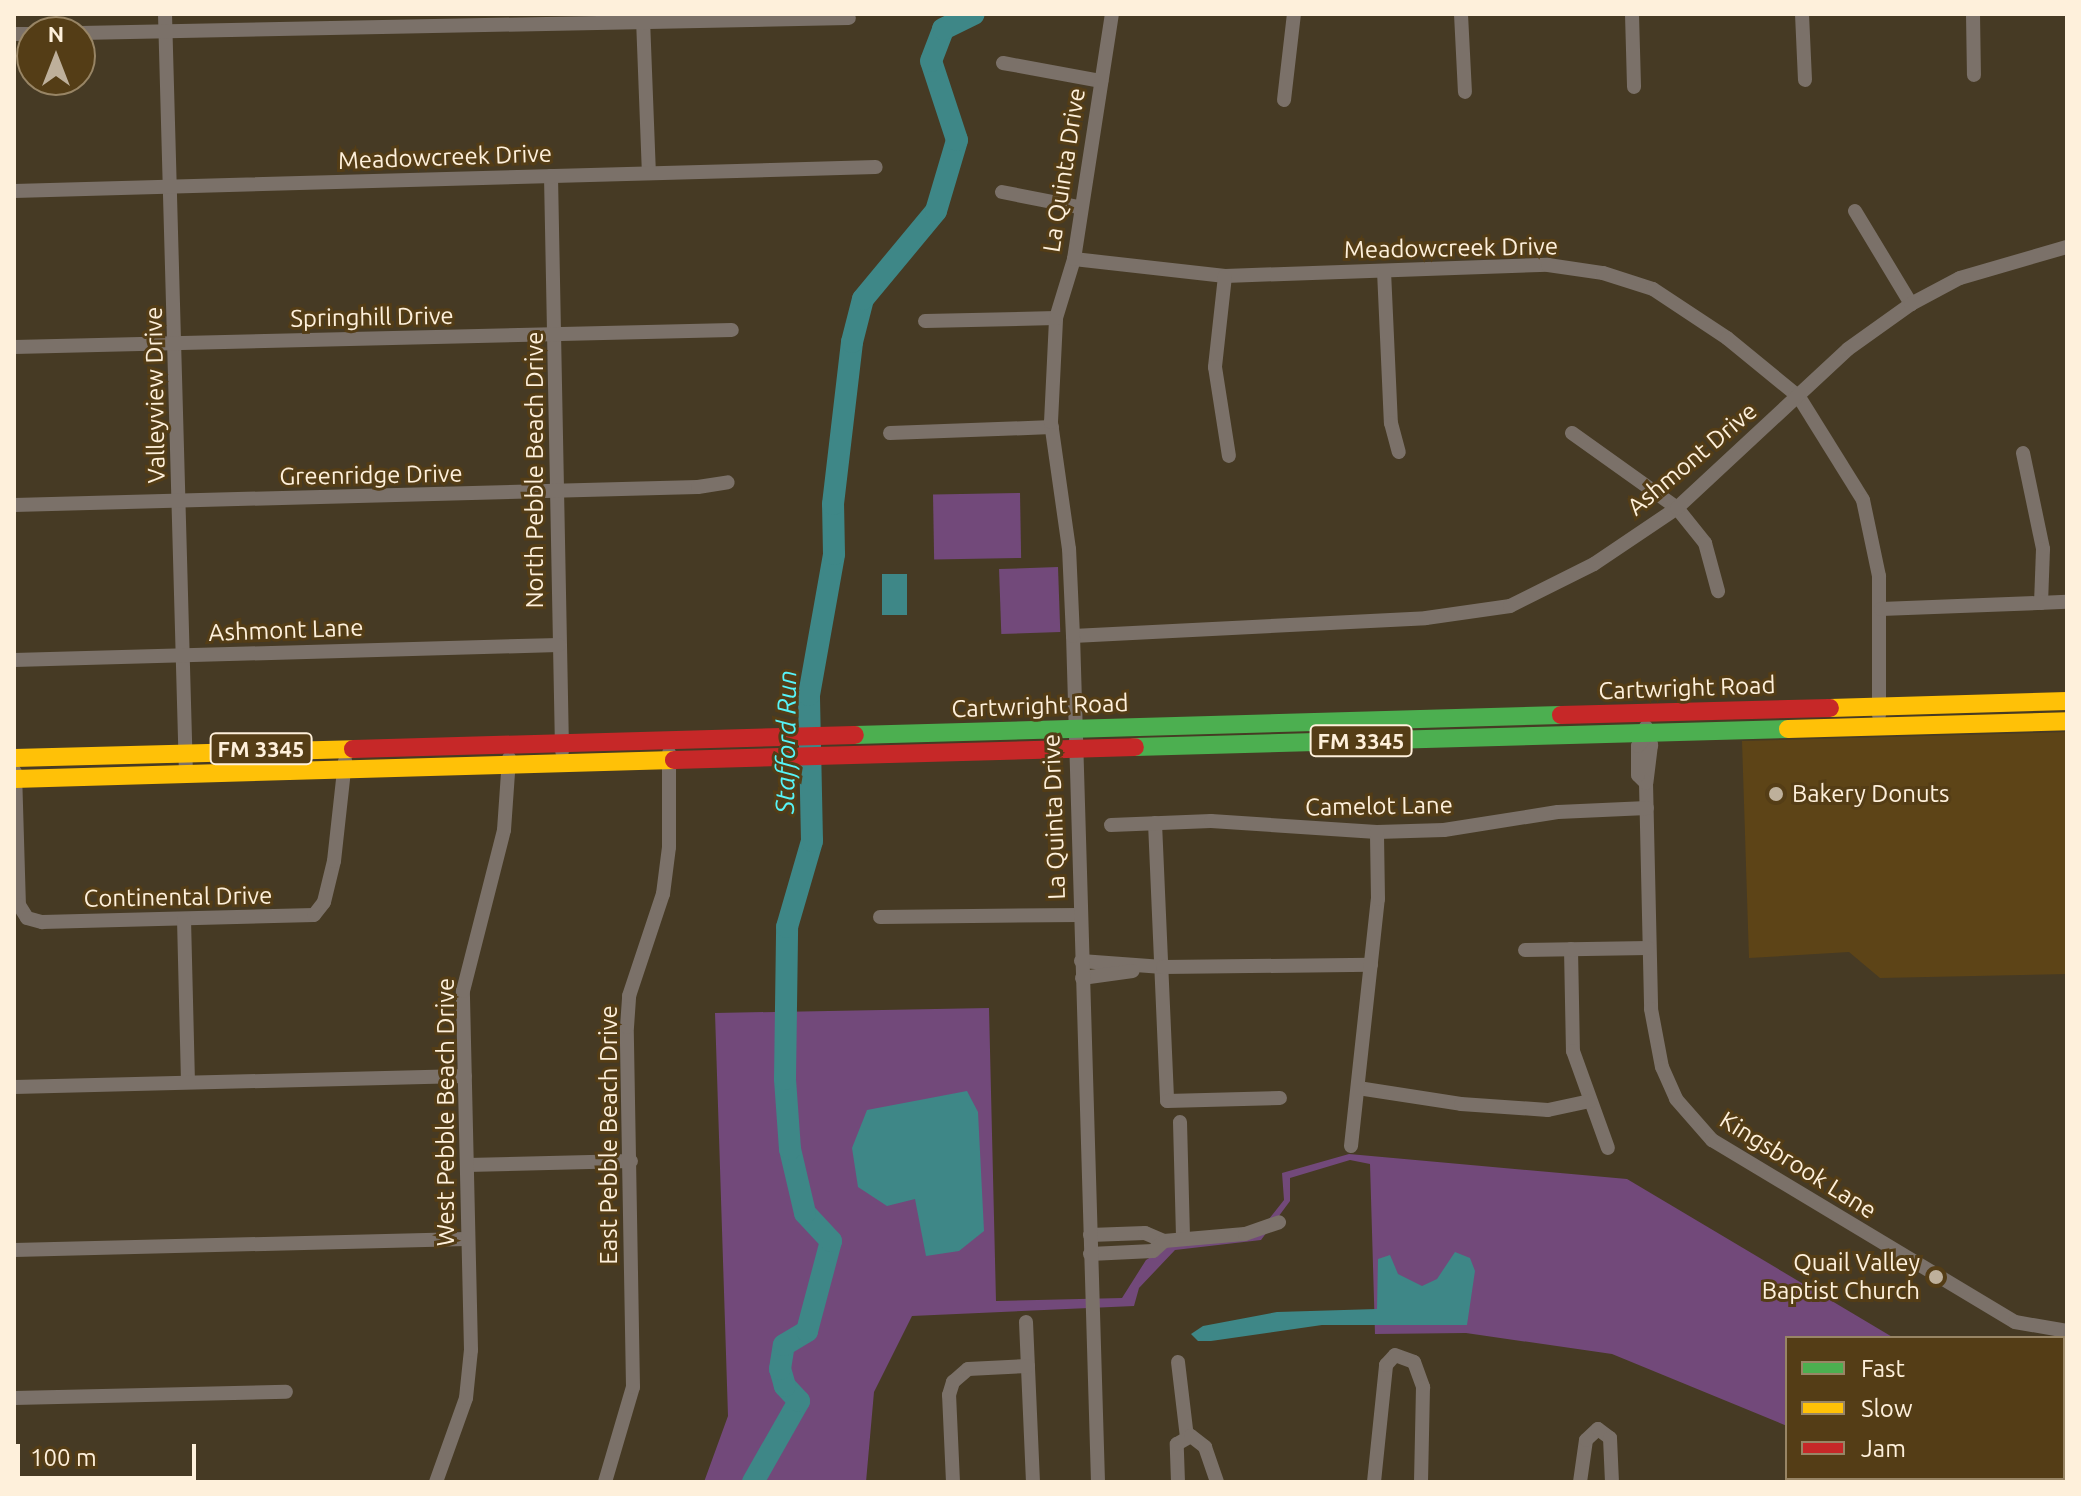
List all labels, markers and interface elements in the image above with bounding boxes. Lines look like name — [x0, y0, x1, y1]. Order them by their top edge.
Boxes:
north arrow — [16, 16, 96, 96]
text: N — [48, 21, 64, 46]
street label: La Quinta Drive — [1037, 86, 1091, 254]
street label: Meadowcreek Drive — [337, 139, 553, 175]
street label: Meadowcreek Drive — [1344, 232, 1558, 264]
street label: Springhill Drive — [290, 301, 454, 333]
street label: Valleyview Drive — [139, 306, 171, 484]
street label: North Pebble Beach Drive — [521, 331, 549, 609]
street label: Ashmont Drive — [1621, 396, 1763, 522]
street label: Greenridge Drive — [279, 459, 463, 491]
street label: Ashmont Lane — [208, 613, 364, 647]
water label: Stafford Run — [769, 670, 803, 814]
street label: Cartwright Road — [1598, 671, 1776, 705]
street label: Cartwright Road — [951, 689, 1129, 723]
road number: FM 3345 — [1309, 723, 1413, 759]
road number: FM 3345 — [209, 731, 313, 767]
street label: La Quinta Drive — [1037, 734, 1071, 900]
place label: Bakery Donuts — [1792, 780, 1949, 808]
marker: Bakery Donuts — [1767, 785, 1785, 803]
street label: Camelot Lane — [1305, 790, 1453, 822]
street label: Continental Drive — [83, 881, 273, 913]
street label: West Pebble Beach Drive — [432, 978, 460, 1246]
street label: East Pebble Beach Drive — [595, 1005, 623, 1265]
street label: Kingsbrook Lane — [1714, 1105, 1882, 1225]
place label: Quail Valley Baptist Church — [1762, 1249, 1920, 1305]
marker: Quail Valley Baptist Church — [1927, 1268, 1945, 1286]
legend — [1785, 1336, 2065, 1480]
text: Fast — [1861, 1355, 1905, 1382]
text: Slow — [1861, 1395, 1913, 1422]
scale bar — [20, 1428, 200, 1478]
text: Jam — [1861, 1435, 1906, 1462]
text: 100 m — [30, 1444, 97, 1471]

